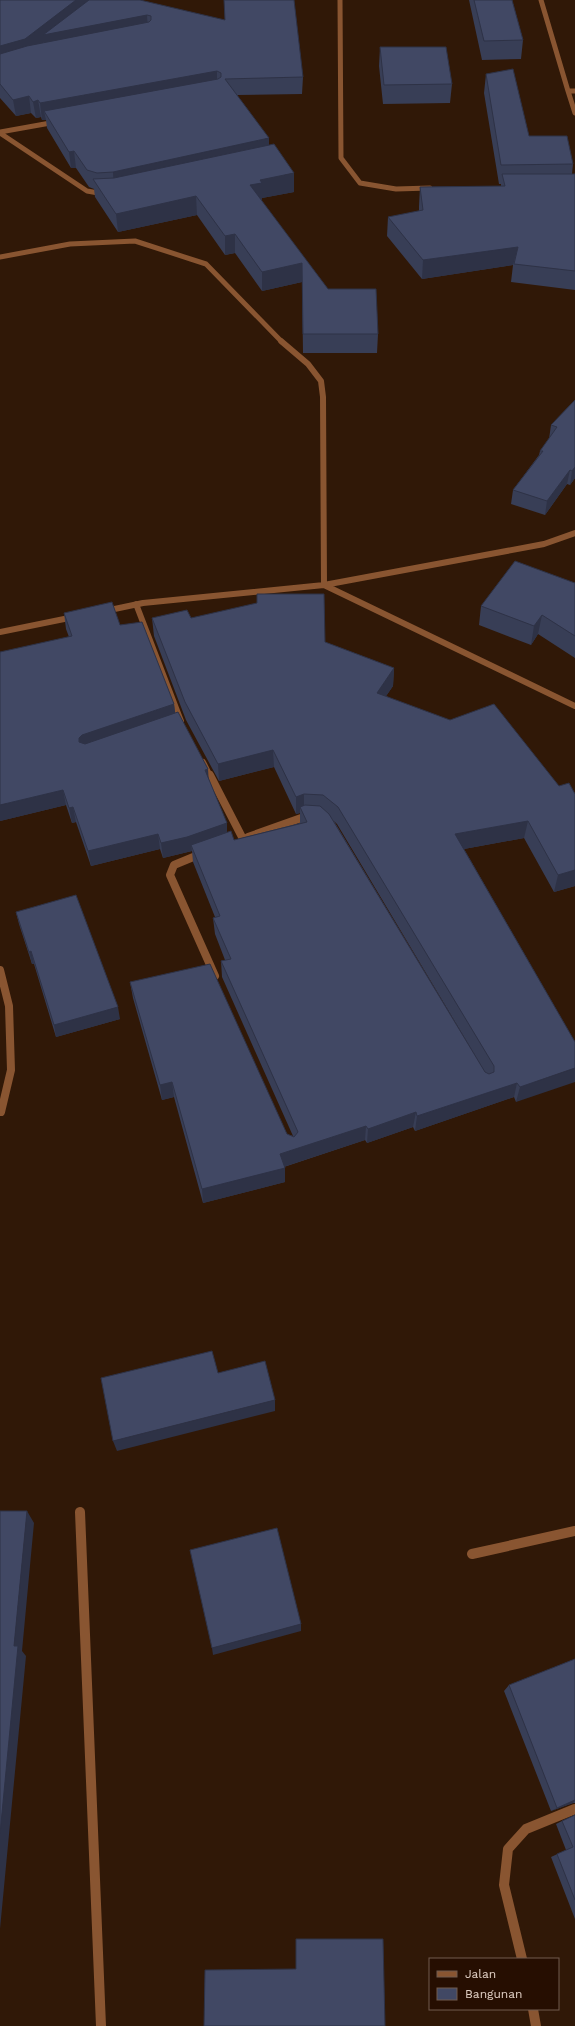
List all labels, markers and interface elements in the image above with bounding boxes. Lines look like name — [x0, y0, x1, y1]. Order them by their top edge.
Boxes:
legend — [429, 1958, 559, 2010]
text: Jalan — [465, 1967, 496, 1981]
text: Bangunan — [465, 1987, 523, 2001]

